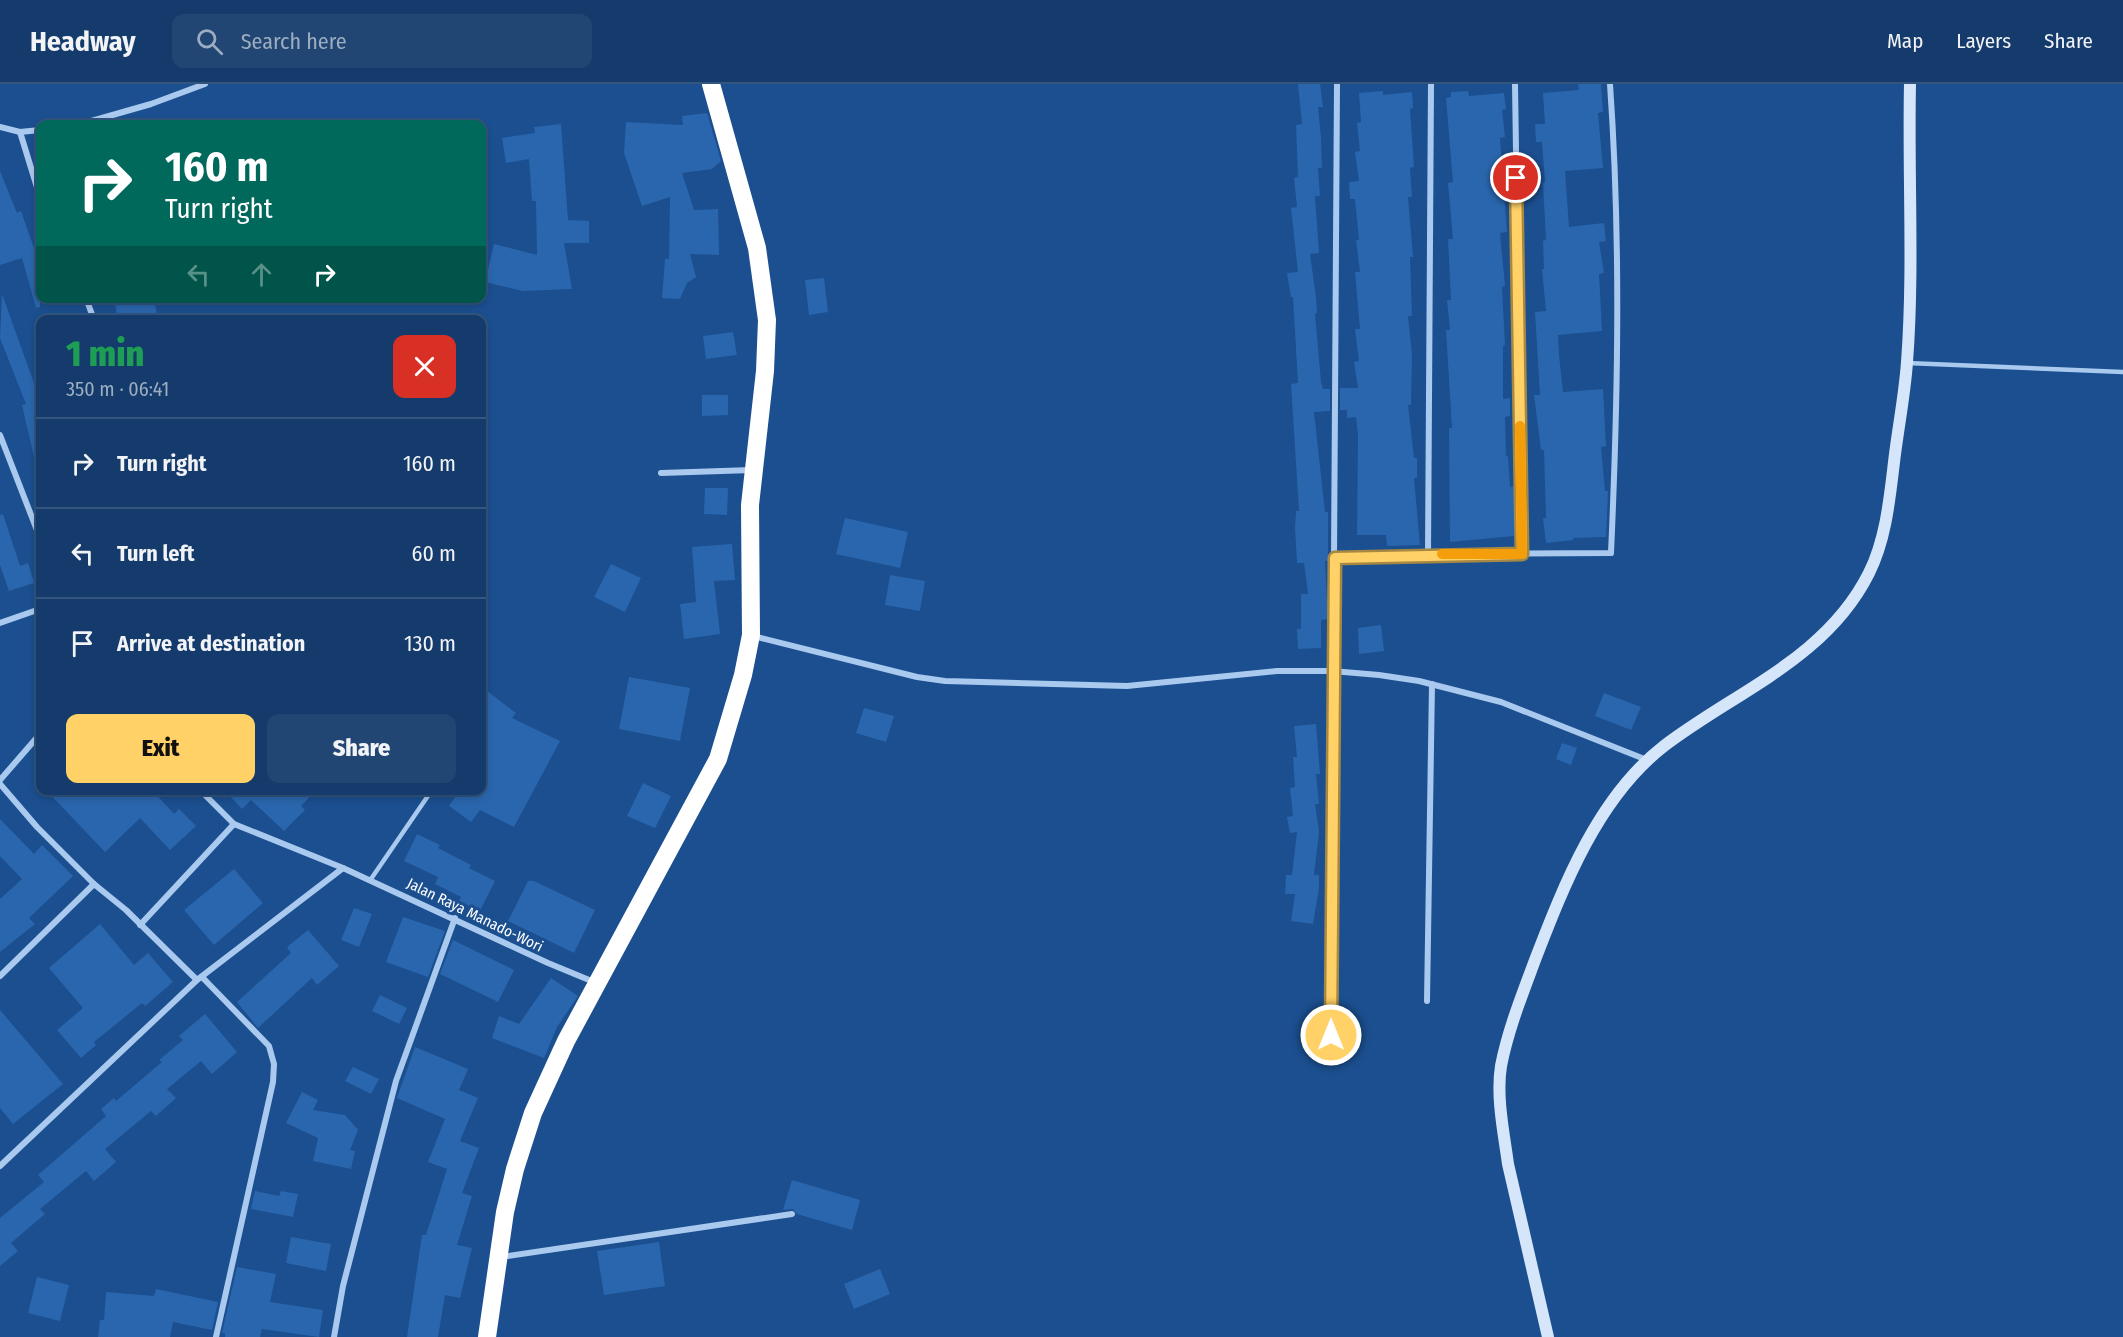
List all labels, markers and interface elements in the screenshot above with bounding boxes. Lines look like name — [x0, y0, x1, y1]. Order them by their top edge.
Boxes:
search box — [172, 14, 592, 68]
text: Headway — [30, 25, 136, 58]
icon: search — [193, 25, 226, 58]
text: Search here — [241, 28, 347, 55]
text: Map — [1887, 28, 1923, 54]
text: Layers — [1956, 28, 2011, 54]
text: Share — [2044, 28, 2093, 54]
text: 160 m — [165, 142, 268, 192]
icon: right — [66, 144, 144, 222]
pin — [1490, 152, 1541, 203]
icon: arrive — [1499, 161, 1532, 194]
text: Turn right — [165, 193, 273, 225]
icon: left — [182, 258, 215, 291]
icon: ahead — [245, 258, 278, 291]
icon: right — [308, 258, 341, 291]
text: 1 min — [66, 332, 144, 376]
button: close — [393, 335, 456, 398]
text: 350 m · 06:41 — [66, 377, 169, 401]
icon: right — [66, 447, 99, 480]
text: Turn right — [117, 450, 206, 477]
text: 160 m — [403, 450, 456, 477]
icon: left — [66, 537, 99, 570]
text: Turn left — [117, 540, 195, 567]
text: 60 m — [412, 540, 456, 567]
icon: arrive — [66, 627, 99, 660]
text: Arrive at destination — [117, 630, 305, 657]
text: 130 m — [404, 630, 456, 657]
button: Exit — [66, 714, 255, 783]
button: Share — [267, 714, 456, 783]
street label: Jalan Raya Manado-Wori — [404, 874, 546, 956]
position arrow — [1299, 1003, 1363, 1067]

